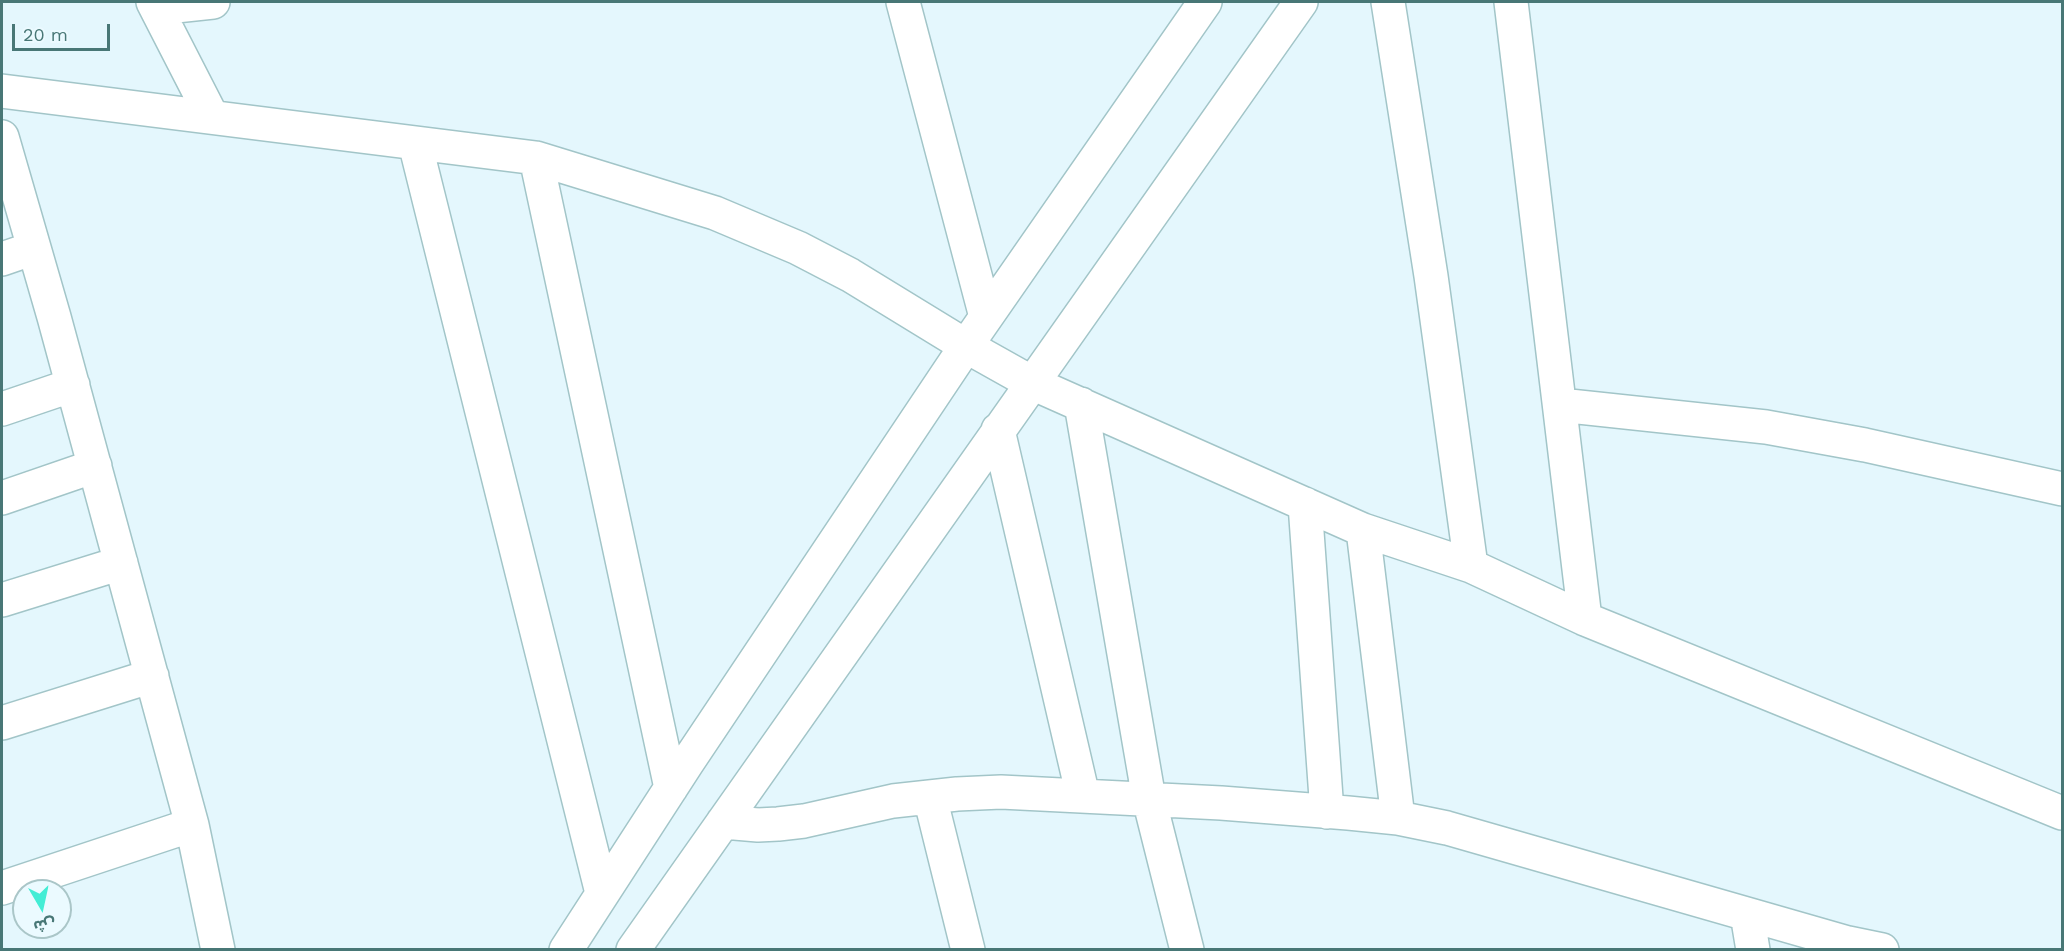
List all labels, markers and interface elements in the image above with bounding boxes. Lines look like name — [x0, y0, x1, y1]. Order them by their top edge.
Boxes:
scale bar — [15, 12, 112, 50]
text: 20 m — [23, 24, 68, 45]
north arrow — [12, 879, 72, 939]
text: ش — [32, 914, 57, 936]

